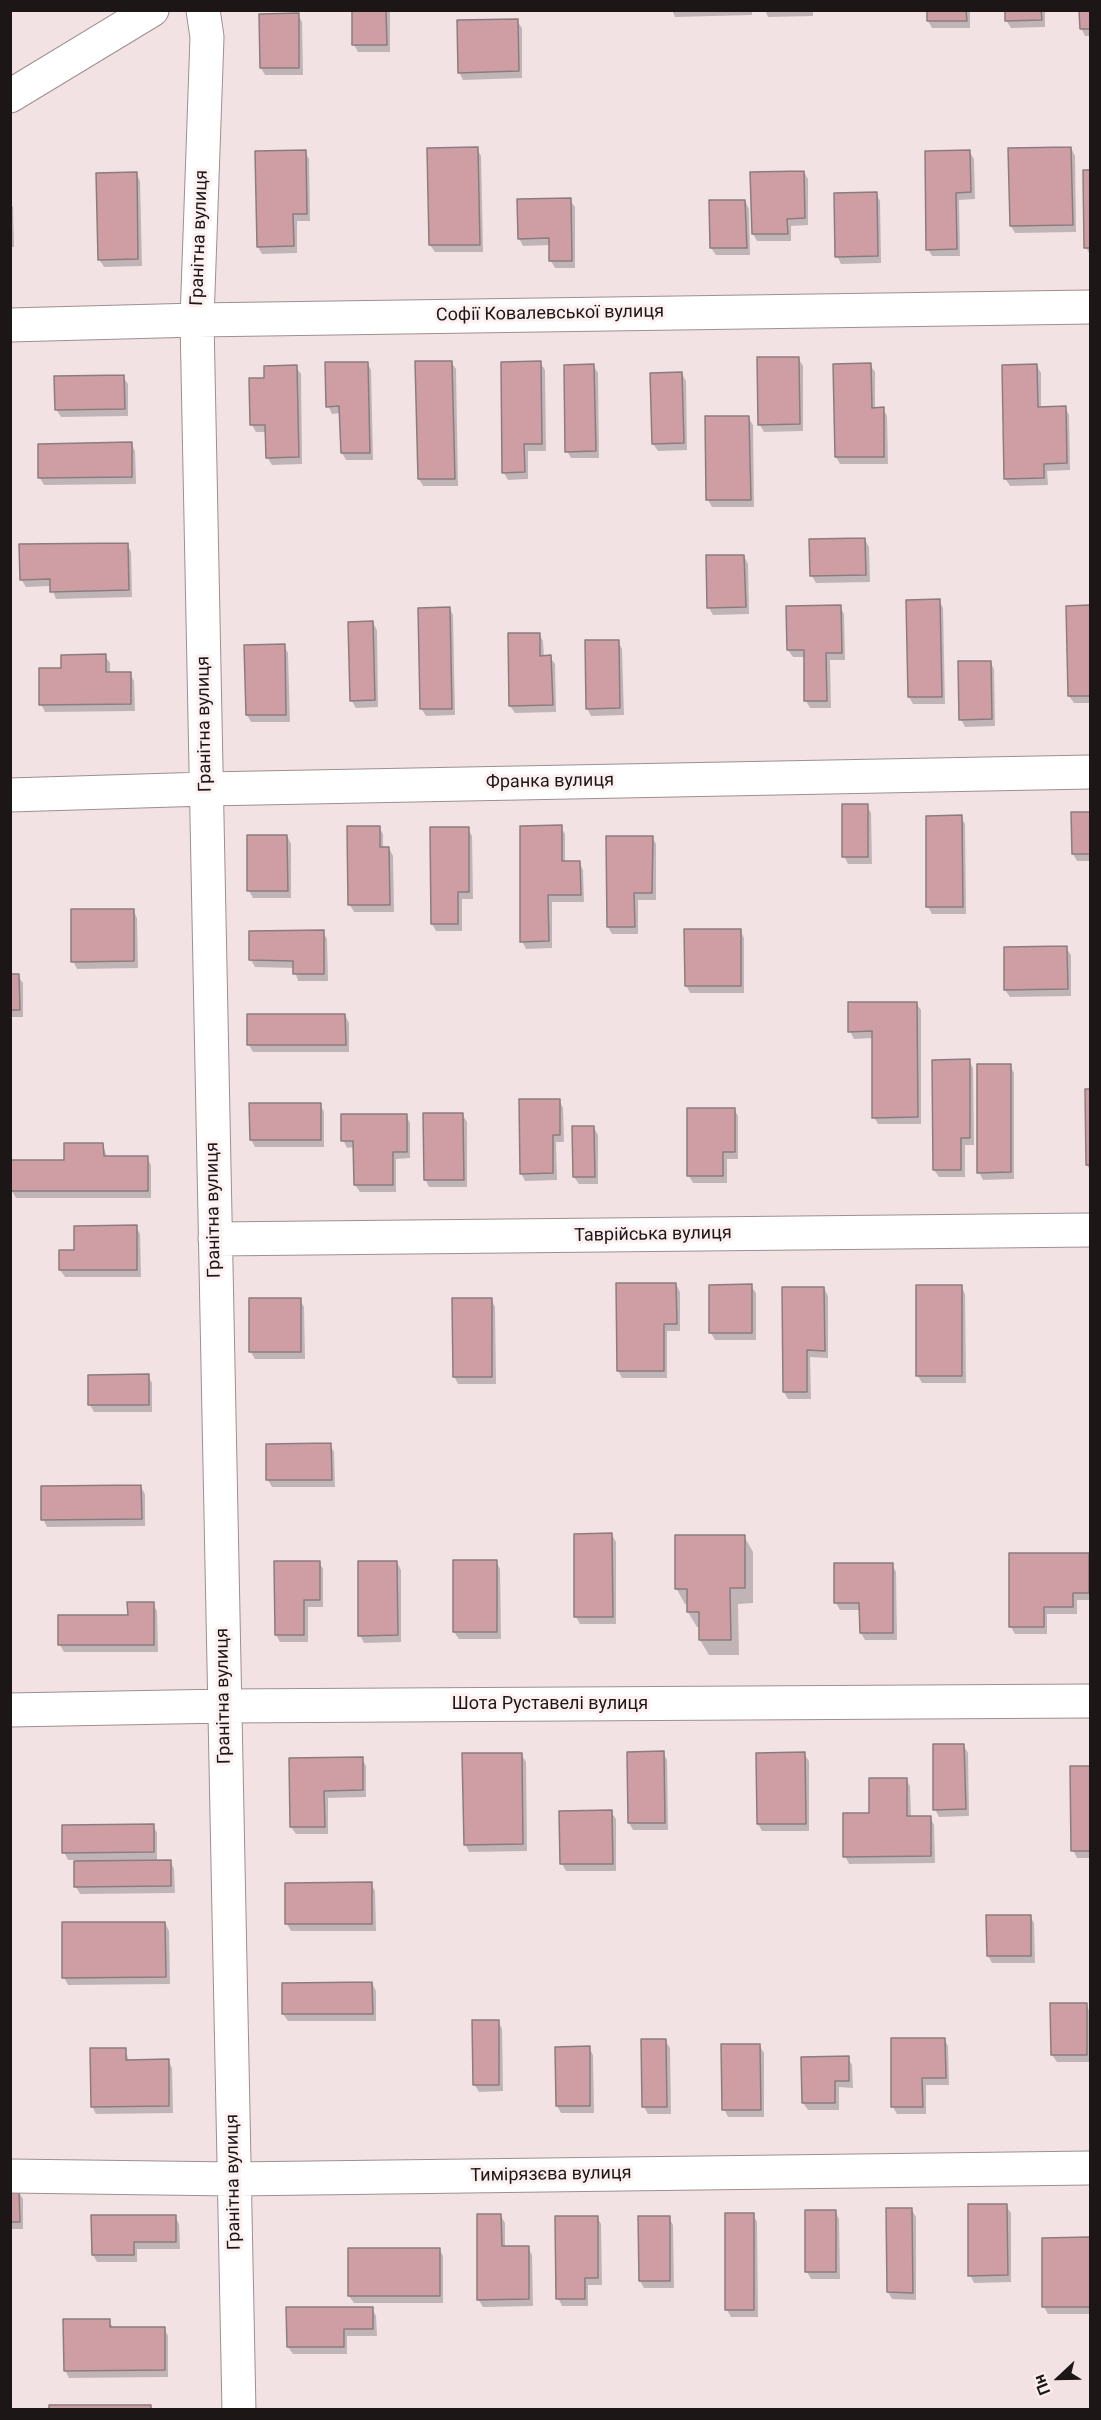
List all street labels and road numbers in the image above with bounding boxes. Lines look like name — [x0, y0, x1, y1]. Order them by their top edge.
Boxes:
street label: Гранітна вулиця — [187, 170, 213, 306]
street label: Софії Ковалевської вулиця — [436, 301, 664, 327]
street label: Гранітна вулиця — [193, 656, 217, 792]
street label: Франка вулиця — [486, 770, 614, 794]
street label: Гранітна вулиця — [202, 1142, 226, 1278]
street label: Таврійська вулиця — [574, 1223, 732, 1247]
street label: Гранітна вулиця — [212, 1628, 236, 1764]
street label: Шота Руставелі вулиця — [452, 1693, 648, 1715]
street label: Гранітна вулиця — [222, 2114, 246, 2250]
street label: Тимірязєва вулиця — [470, 2163, 632, 2187]

